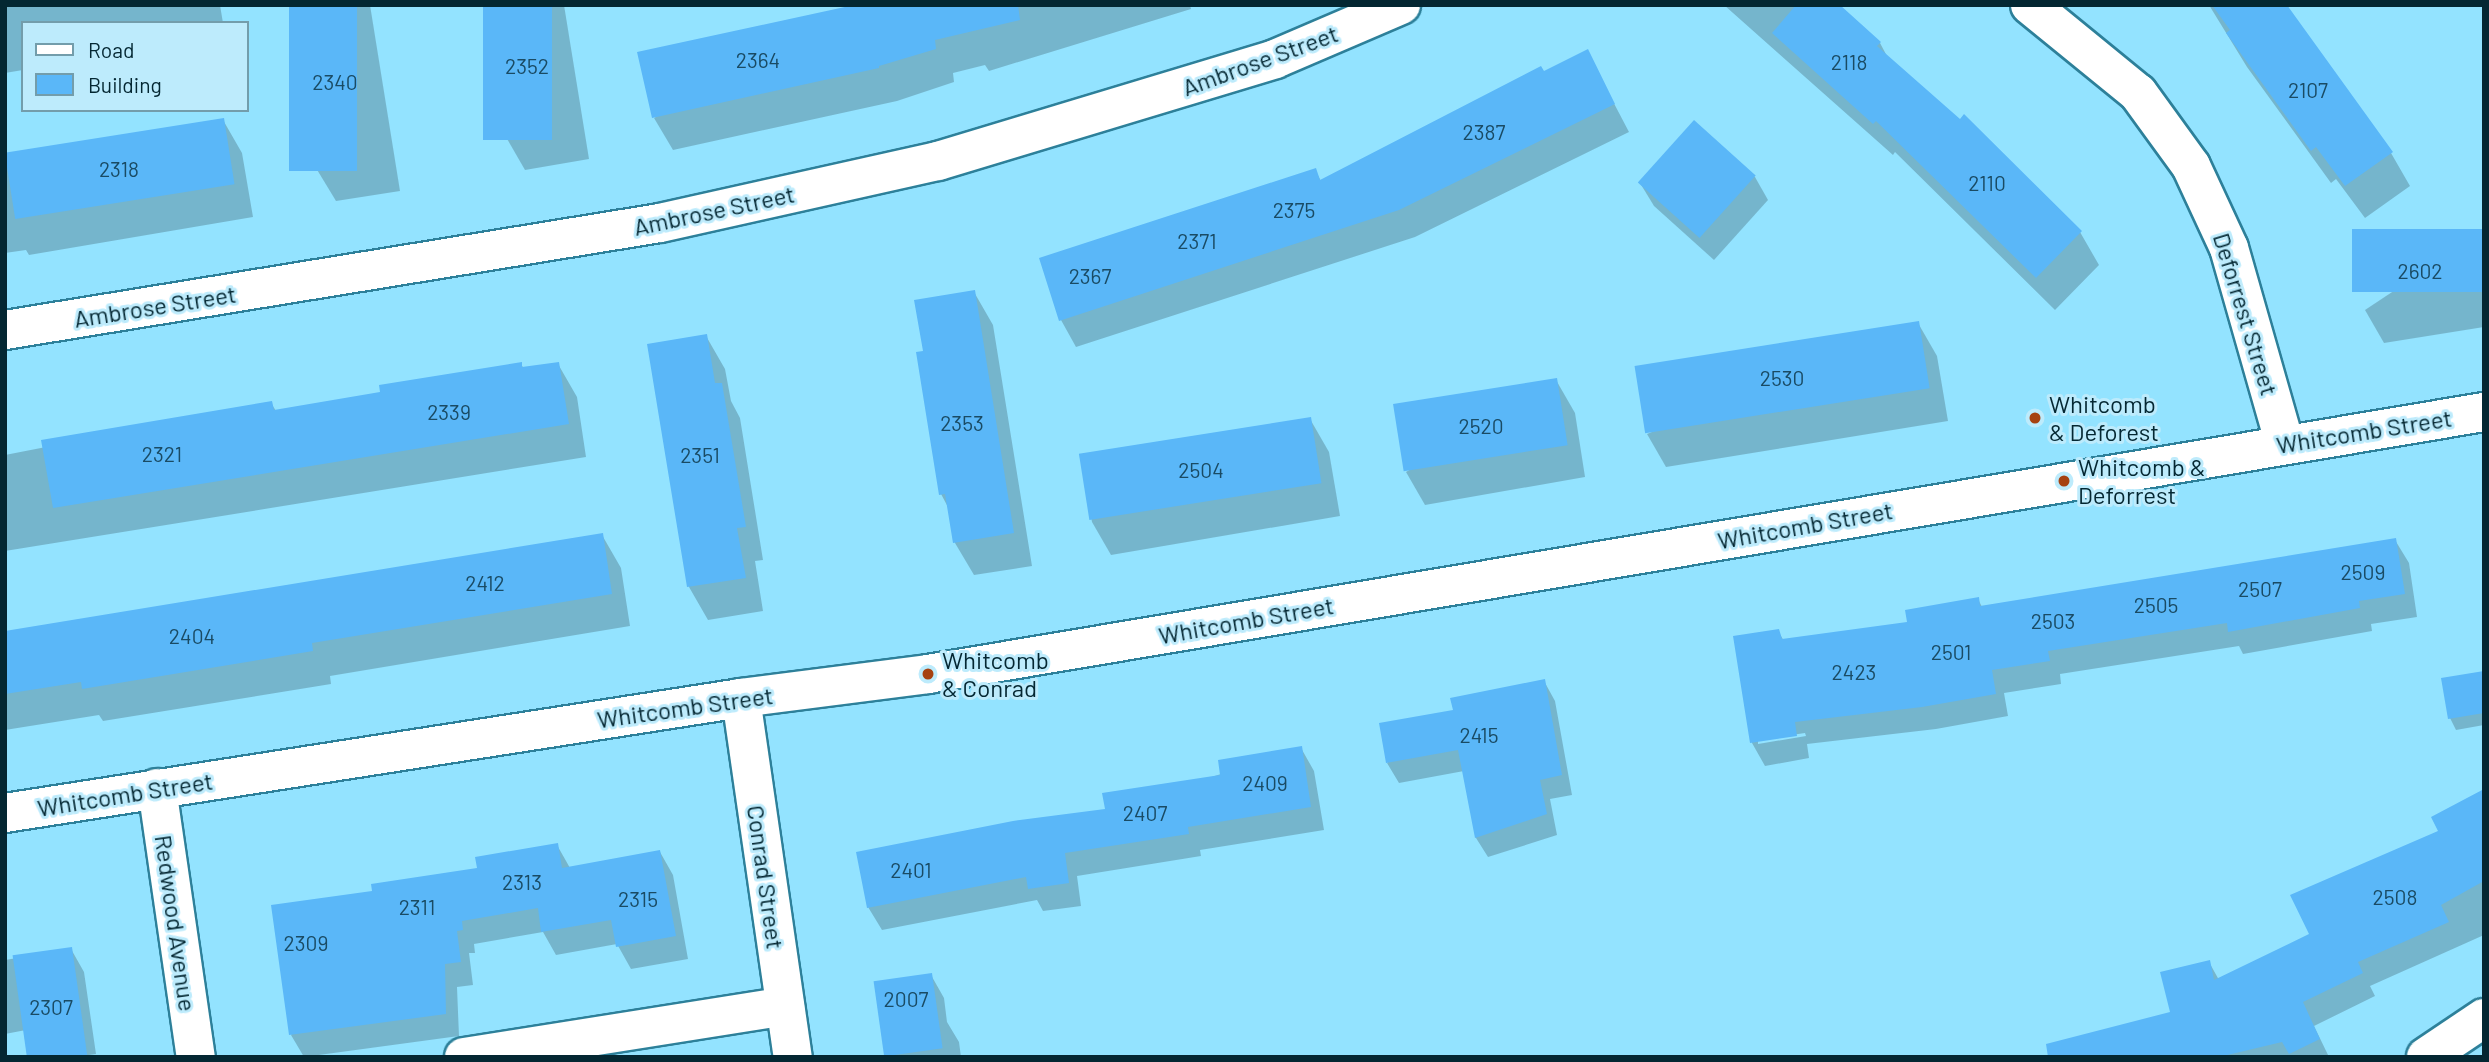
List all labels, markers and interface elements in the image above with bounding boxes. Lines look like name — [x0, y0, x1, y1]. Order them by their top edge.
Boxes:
street label: Ambrose Street — [1178, 18, 1342, 102]
legend — [21, 21, 248, 112]
text: Road — [88, 37, 134, 62]
house number: 2364 — [736, 47, 780, 73]
house number: 2118 — [1831, 49, 1867, 75]
house number: 2352 — [505, 53, 549, 79]
house number: 2340 — [312, 69, 358, 95]
text: Building — [88, 72, 162, 97]
house number: 2107 — [2288, 77, 2328, 103]
house number: 2387 — [1463, 119, 1505, 145]
house number: 2318 — [99, 156, 139, 182]
house number: 2110 — [1968, 170, 2006, 196]
street label: Ambrose Street — [631, 179, 797, 241]
house number: 2375 — [1273, 197, 1315, 223]
house number: 2371 — [1177, 228, 1217, 254]
street label: Deforrest Street — [2208, 229, 2284, 399]
house number: 2602 — [2397, 258, 2443, 284]
house number: 2367 — [1069, 263, 1111, 289]
street label: Ambrose Street — [72, 279, 238, 333]
house number: 2530 — [1760, 365, 1804, 391]
place label: Whitcomb & Deforest — [2049, 390, 2159, 446]
house number: 2339 — [427, 399, 471, 425]
street label: Whitcomb Street — [2274, 403, 2454, 459]
house number: 2353 — [940, 410, 984, 436]
marker: Whitcomb & Deforest — [2027, 410, 2043, 426]
house number: 2520 — [1458, 413, 1504, 439]
house number: 2321 — [142, 441, 182, 467]
house number: 2351 — [680, 442, 720, 468]
place label: Whitcomb & Deforrest — [2078, 453, 2206, 509]
house number: 2504 — [1178, 457, 1224, 483]
marker: Whitcomb & Deforrest — [2056, 473, 2072, 489]
street label: Whitcomb Street — [1715, 495, 1895, 555]
house number: 2509 — [2341, 559, 2385, 585]
house number: 2412 — [465, 570, 505, 596]
house number: 2507 — [2238, 576, 2282, 602]
street label: Whitcomb Street — [1156, 590, 1336, 650]
house number: 2505 — [2134, 592, 2178, 618]
house number: 2503 — [2031, 608, 2075, 634]
house number: 2404 — [169, 623, 215, 649]
house number: 2501 — [1931, 639, 1971, 665]
place label: Whitcomb & Conrad — [942, 646, 1049, 702]
house number: 2423 — [1832, 659, 1876, 685]
marker: Whitcomb & Conrad — [920, 666, 936, 682]
street label: Whitcomb Street — [595, 680, 775, 734]
house number: 2415 — [1459, 722, 1499, 748]
street label: Whitcomb Street — [35, 766, 215, 822]
house number: 2409 — [1242, 770, 1288, 796]
house number: 2407 — [1123, 800, 1167, 826]
street label: Conrad Street — [742, 803, 790, 951]
street label: Redwood Avenue — [149, 833, 203, 1013]
house number: 2401 — [890, 857, 932, 883]
house number: 2313 — [502, 869, 542, 895]
house number: 2508 — [2373, 884, 2417, 910]
house number: 2315 — [618, 886, 658, 912]
house number: 2311 — [399, 894, 435, 920]
house number: 2309 — [284, 930, 328, 956]
house number: 2007 — [884, 986, 928, 1012]
house number: 2307 — [29, 994, 73, 1020]

